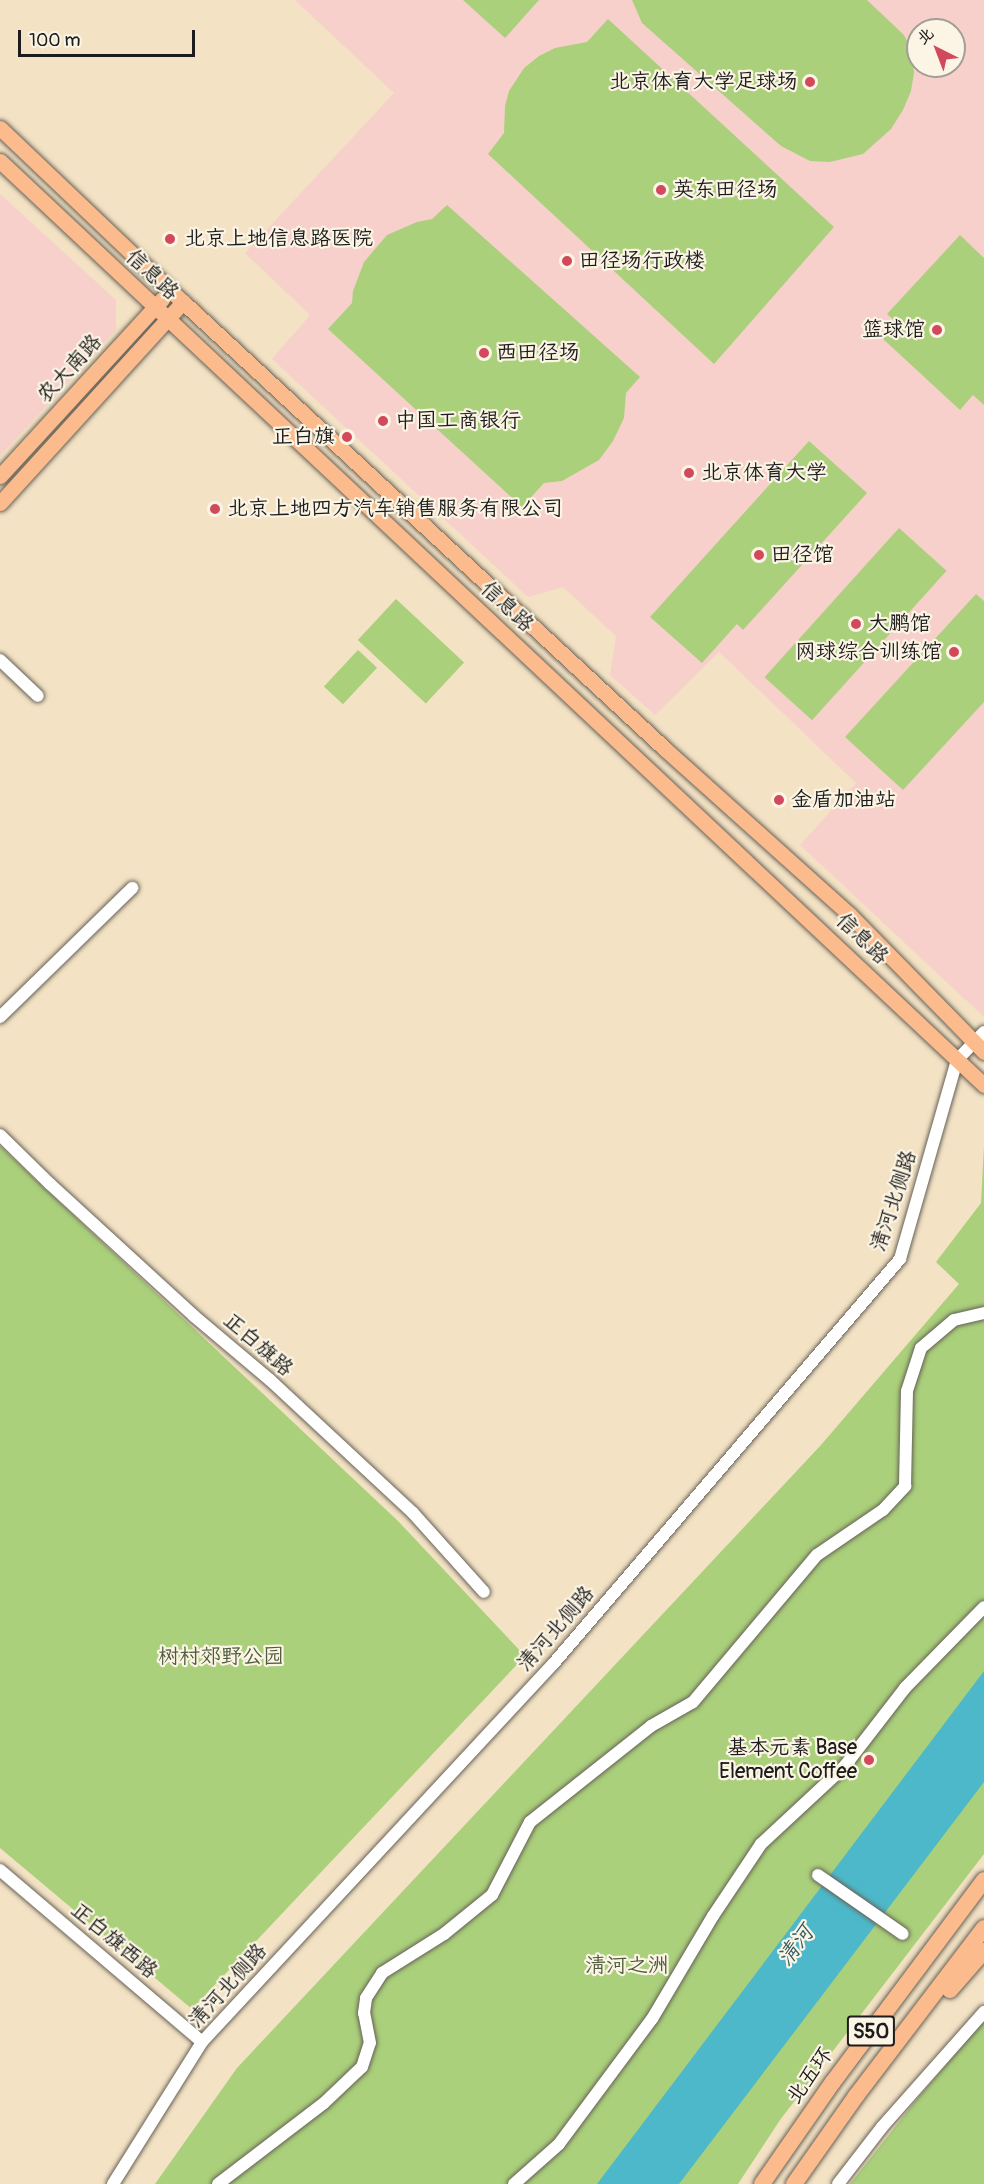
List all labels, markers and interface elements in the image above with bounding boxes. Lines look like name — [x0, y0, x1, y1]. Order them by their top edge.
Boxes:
scale bar — [21, 18, 198, 56]
north arrow — [906, 18, 966, 78]
text: 北 — [913, 23, 938, 49]
text: 100 m — [29, 29, 81, 52]
place label: 北京体育大学足球场 — [609, 69, 798, 95]
marker: 北京体育大学足球场 — [803, 75, 817, 89]
place label: 英东田径场 — [673, 177, 778, 203]
marker: 英东田径场 — [654, 183, 668, 197]
place label: 北京上地信息路医院 — [184, 226, 373, 252]
marker: 北京上地信息路医院 — [161, 230, 179, 248]
street label: 信息路 — [120, 244, 184, 306]
place label: 田径场行政楼 — [579, 248, 705, 274]
marker: 田径场行政楼 — [560, 254, 574, 268]
place label: 篮球馆 — [862, 317, 925, 343]
marker: 篮球馆 — [930, 323, 944, 337]
street label: 农大南路 — [33, 329, 107, 409]
place label: 西田径场 — [496, 340, 580, 366]
marker: 西田径场 — [477, 346, 491, 360]
place label: 中国工商银行 — [395, 408, 521, 434]
marker: 中国工商银行 — [376, 414, 390, 428]
place label: 正白旗 — [272, 424, 335, 450]
marker: 正白旗 — [340, 430, 354, 444]
place label: 北京体育大学 — [701, 460, 827, 486]
marker: 北京体育大学 — [682, 466, 696, 480]
place label: 北京上地四方汽车销售服务有限公司 — [227, 496, 563, 522]
marker: 北京上地四方汽车销售服务有限公司 — [208, 502, 222, 516]
place label: 田径馆 — [771, 542, 834, 568]
marker: 田径馆 — [752, 548, 766, 562]
street label: 信息路 — [475, 576, 539, 638]
place label: 大鹏馆 — [868, 611, 931, 637]
marker: 大鹏馆 — [849, 617, 863, 631]
place label: 网球综合训练馆 — [795, 639, 942, 665]
marker: 网球综合训练馆 — [947, 645, 961, 659]
place label: 金盾加油站 — [791, 787, 896, 813]
marker: 金盾加油站 — [772, 793, 786, 807]
street label: 信息路 — [831, 908, 893, 970]
street label: 清河北侧路 — [866, 1147, 922, 1255]
street label: 正白旗路 — [218, 1308, 298, 1382]
street label: 清河北侧路 — [512, 1581, 600, 1677]
park label: 树村郊野公园 — [158, 1644, 284, 1670]
place label: 基本元素 Base Element Coffee — [719, 1735, 857, 1785]
marker: 基本元素 Base Element Coffee — [862, 1753, 876, 1767]
street label: 正白旗西路 — [66, 1898, 162, 1984]
water label: 清河 — [772, 1920, 820, 1972]
street label: 清河北侧路 — [184, 1939, 272, 2033]
park label: 清河之洲 — [585, 1953, 669, 1979]
road number: S50 — [846, 2014, 896, 2048]
street label: 北五环 — [782, 2043, 838, 2109]

